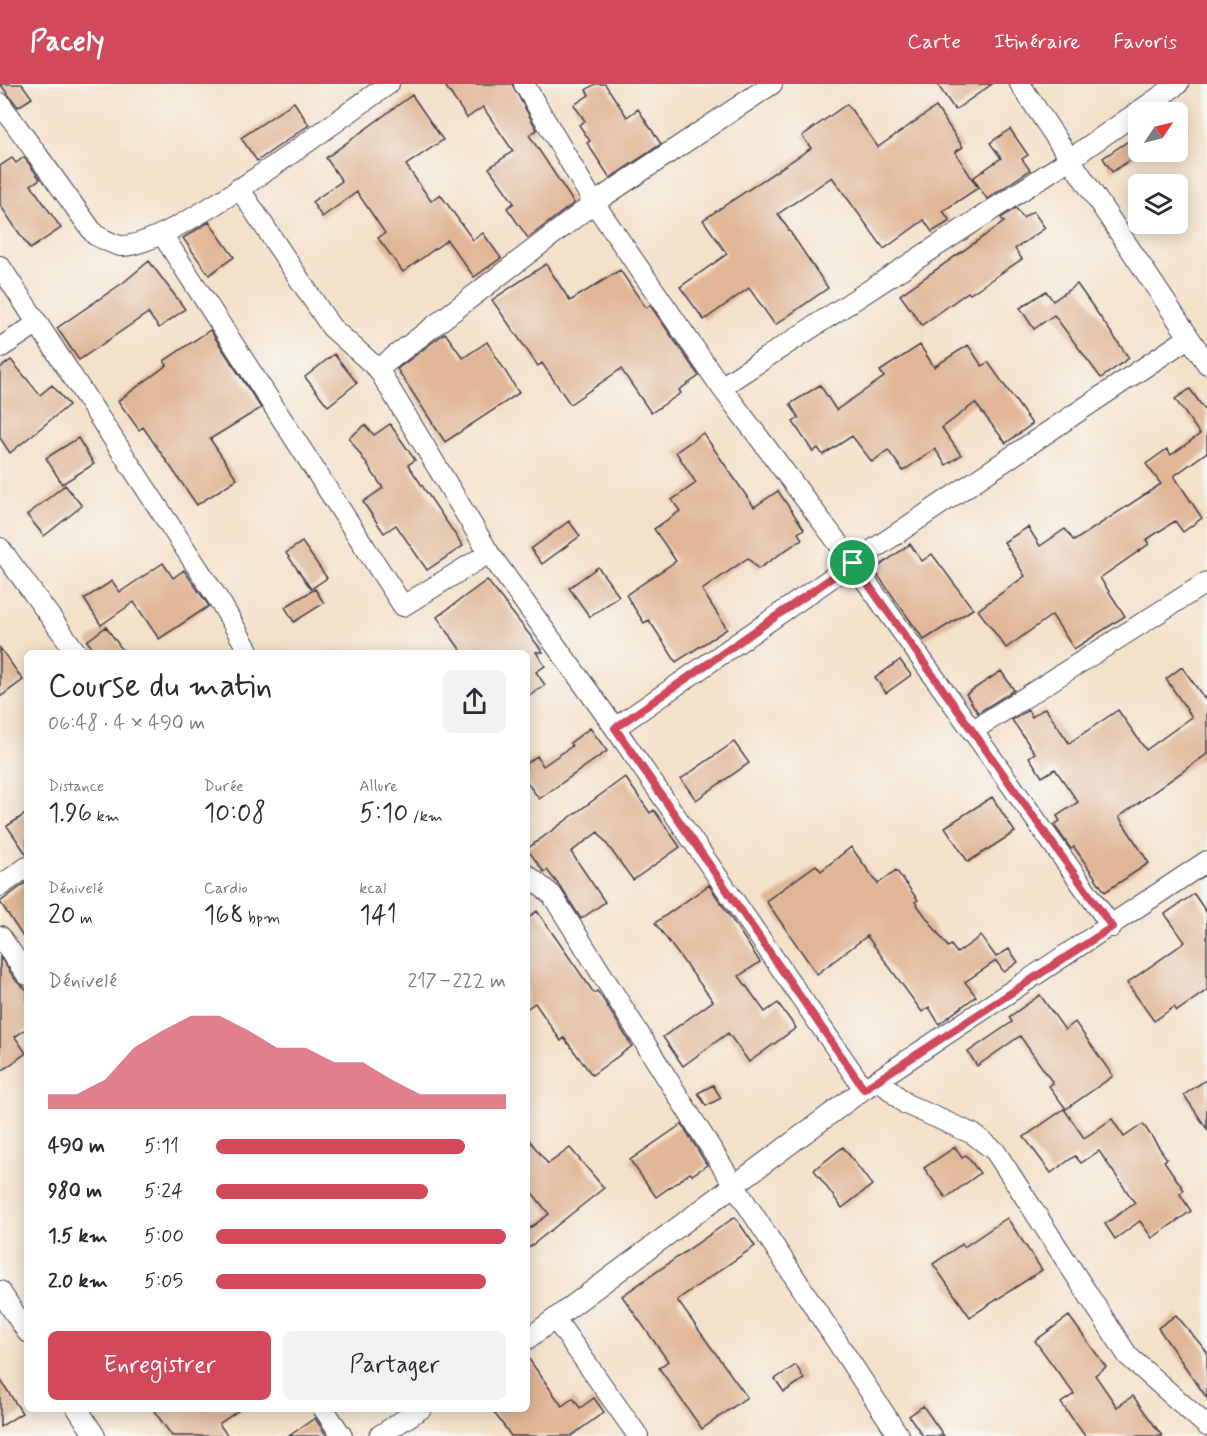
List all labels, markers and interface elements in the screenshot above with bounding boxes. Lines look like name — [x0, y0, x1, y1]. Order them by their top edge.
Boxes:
text: Pacely — [30, 24, 105, 61]
text: Carte — [907, 28, 961, 56]
text: Itinéraire — [994, 28, 1080, 56]
text: Favoris — [1113, 28, 1177, 56]
north arrow — [1128, 102, 1188, 162]
map controls — [1128, 102, 1188, 234]
button: layers — [1128, 174, 1188, 234]
pin — [827, 537, 878, 588]
icon: arrive — [836, 546, 869, 579]
text: Course du matin — [48, 665, 272, 709]
button: share — [443, 670, 506, 733]
text: 06:48 · 4 × 490 m — [48, 710, 205, 737]
text: Distance — [48, 776, 104, 797]
text: Durée — [204, 776, 244, 797]
text: Allure — [359, 776, 398, 797]
text: 1.96 — [48, 797, 92, 831]
text: 10:08 — [204, 797, 266, 831]
text: 5:10 — [359, 797, 408, 831]
text: km — [92, 806, 120, 827]
text: /km — [408, 806, 443, 827]
text: Dénivelé — [48, 878, 103, 899]
text: Cardio — [204, 878, 248, 899]
text: kcal — [359, 878, 386, 899]
text: 20 — [48, 899, 76, 933]
text: 168 — [204, 899, 244, 933]
text: 141 — [359, 899, 397, 933]
text: m — [76, 908, 93, 929]
text: bpm — [244, 908, 280, 929]
text: Dénivelé — [48, 968, 117, 995]
text: 217–222 m — [407, 968, 506, 995]
text: 490 m — [48, 1133, 105, 1160]
text: 5:11 — [144, 1133, 179, 1160]
text: 980 m — [48, 1178, 102, 1205]
text: 5:24 — [144, 1178, 183, 1205]
text: 1.5 km — [48, 1223, 108, 1250]
text: 5:00 — [144, 1223, 184, 1250]
text: 2.0 km — [48, 1268, 108, 1295]
text: 5:05 — [144, 1268, 183, 1295]
button: Enregistrer — [48, 1331, 271, 1400]
button: Partager — [283, 1331, 506, 1400]

